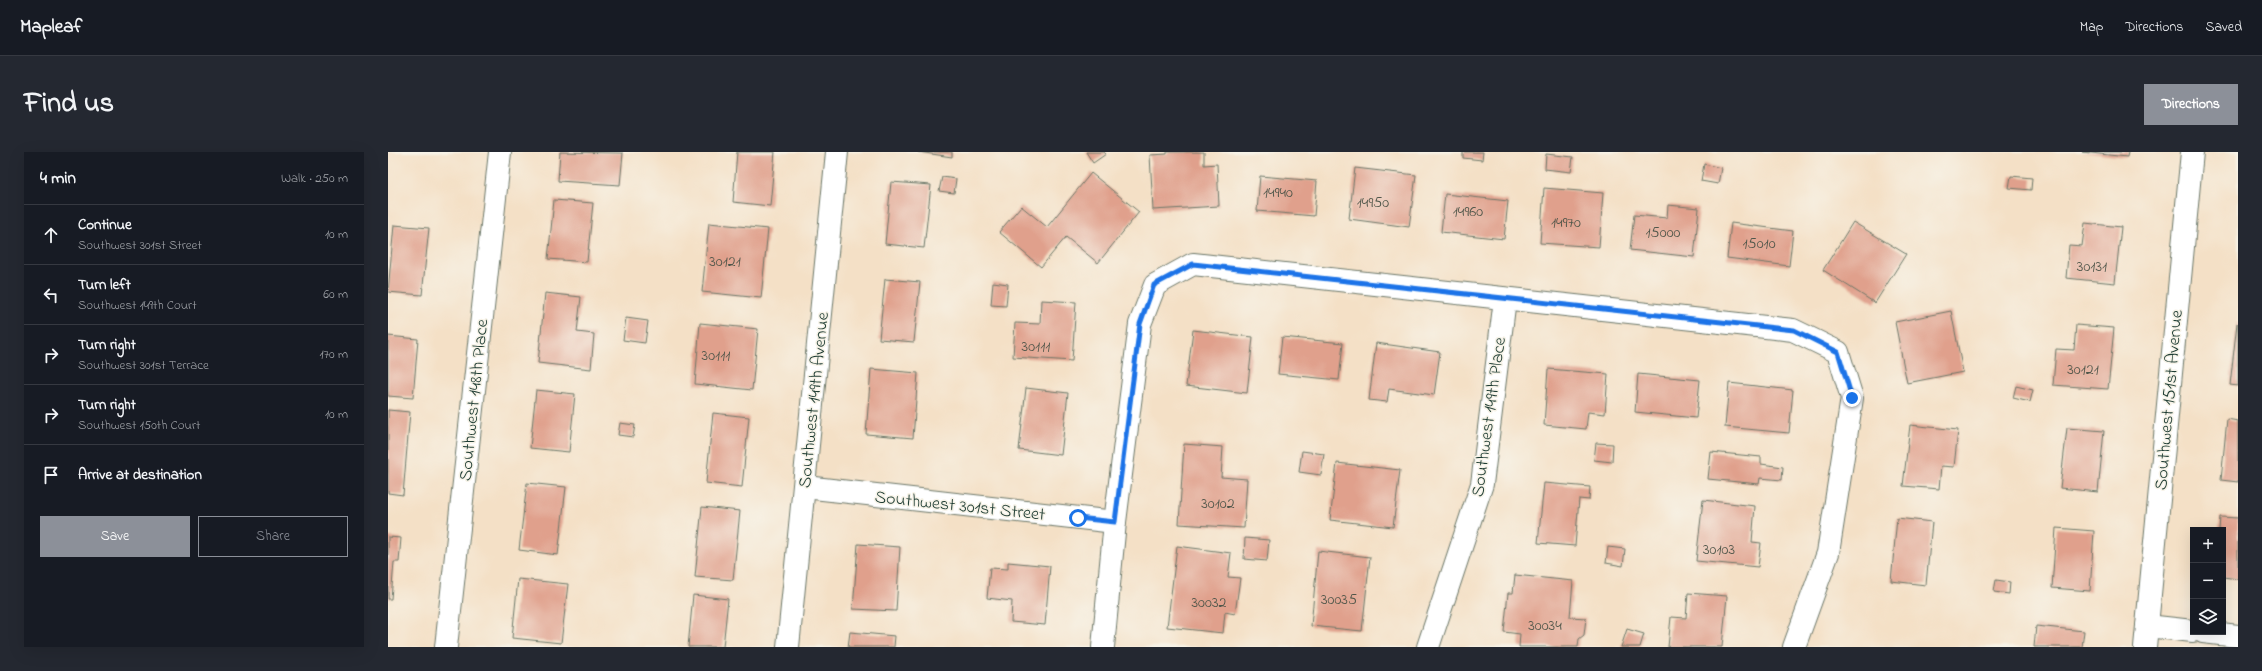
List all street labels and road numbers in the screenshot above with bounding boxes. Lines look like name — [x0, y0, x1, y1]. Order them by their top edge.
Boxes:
street label: Southwest 151st Avenue — [2149, 308, 2191, 491]
street label: Southwest 149th Avenue — [793, 310, 837, 489]
street label: Southwest 148th Place — [454, 317, 497, 482]
street label: Southwest 149th Place — [1466, 335, 1514, 499]
street label: Southwest 301st Street — [873, 485, 1046, 529]

